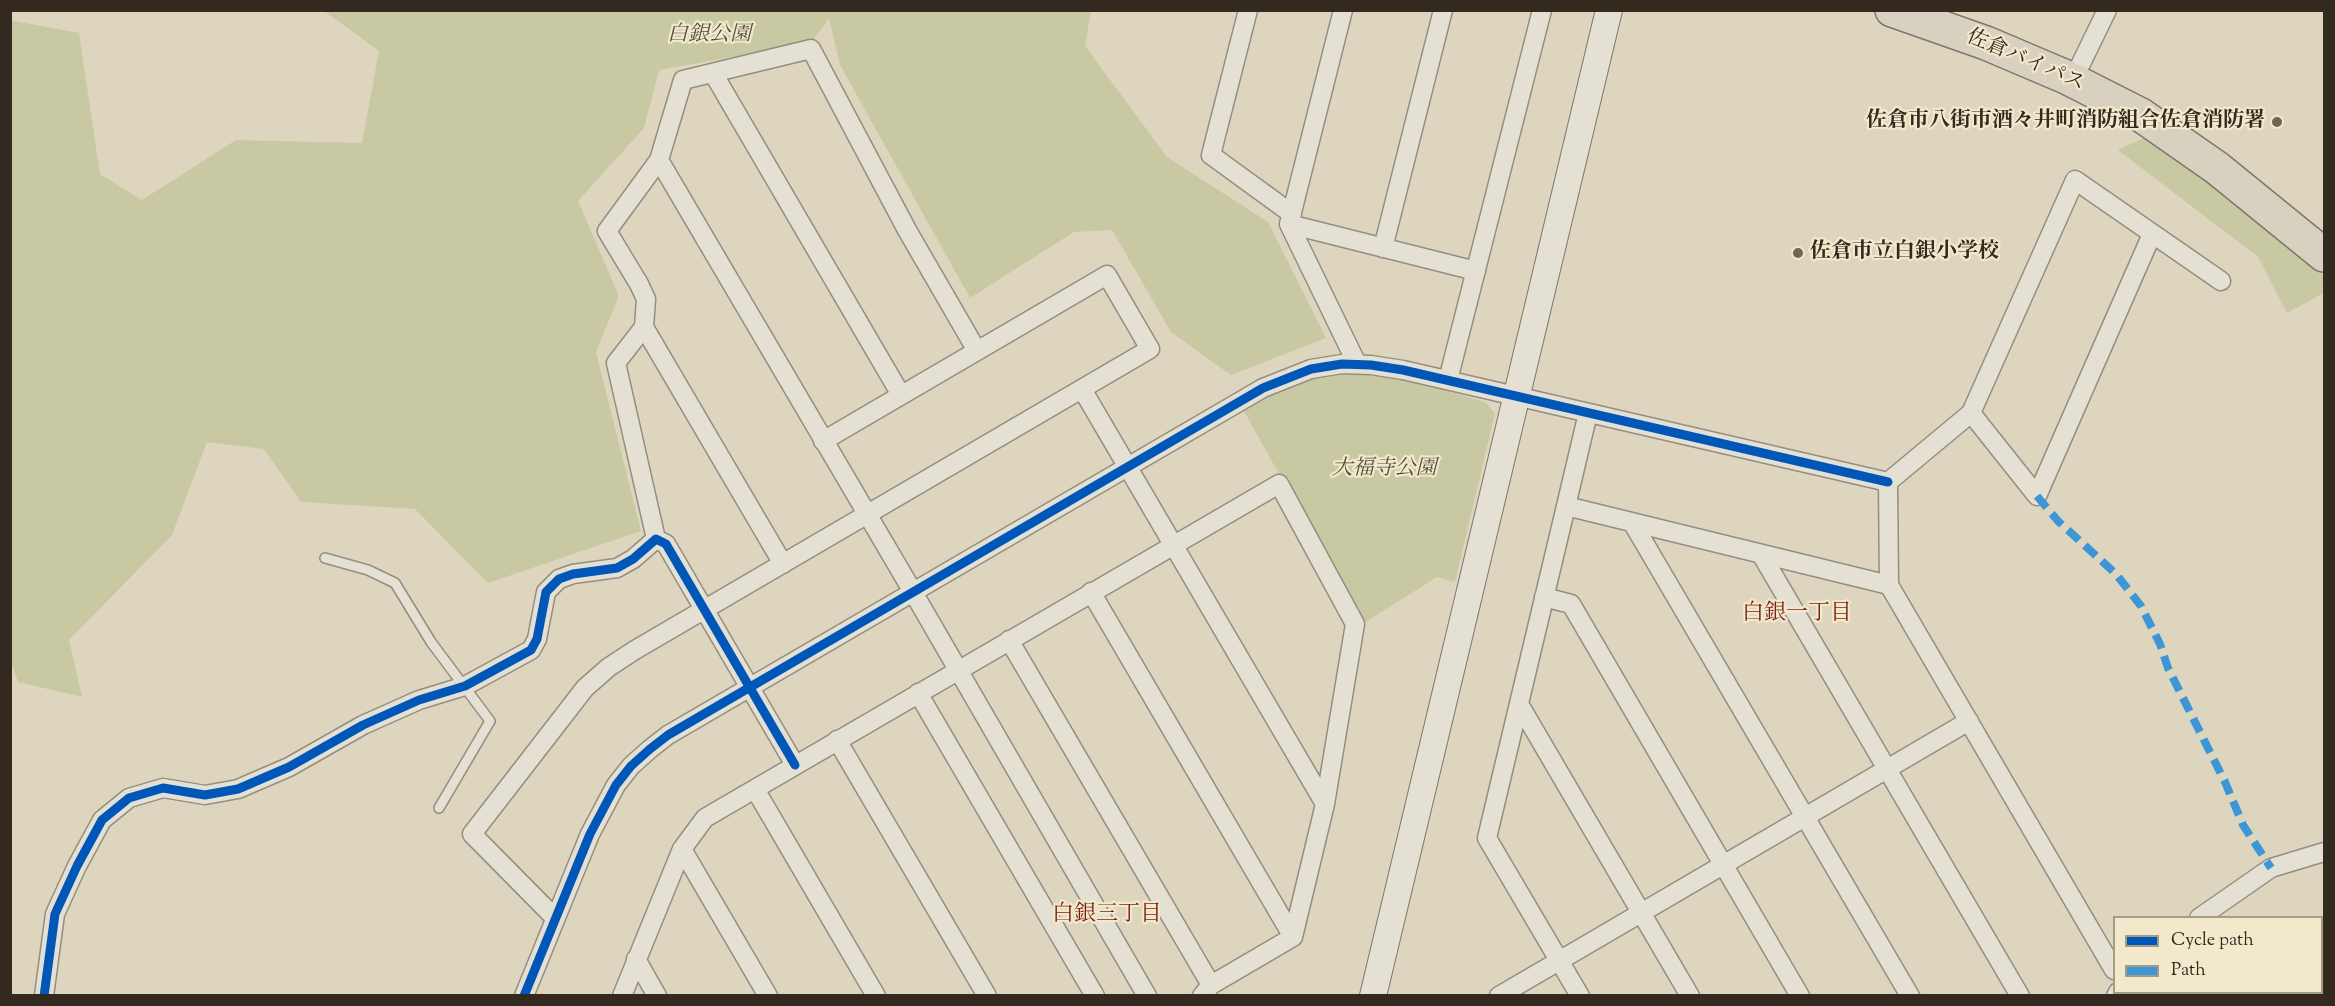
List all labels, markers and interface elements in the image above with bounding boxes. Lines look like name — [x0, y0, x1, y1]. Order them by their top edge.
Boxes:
park label: 白銀公園 — [667, 23, 751, 49]
street label: 佐倉バイパス — [1962, 26, 2088, 98]
place label: 佐倉市八街市酒々井町消防組合佐倉消防署 — [1866, 109, 2265, 135]
marker: 佐倉市八街市酒々井町消防組合佐倉消防署 — [2270, 115, 2284, 129]
place label: 佐倉市立白銀小学校 — [1810, 240, 1999, 266]
marker: 佐倉市立白銀小学校 — [1791, 246, 1805, 260]
park label: 大福寺公園 — [1332, 457, 1436, 483]
district label: 白銀一丁目 — [1742, 602, 1852, 628]
district label: 白銀三丁目 — [1052, 903, 1162, 929]
legend — [2113, 916, 2323, 994]
text: Cycle path — [2171, 928, 2254, 954]
text: Path — [2171, 958, 2206, 984]

